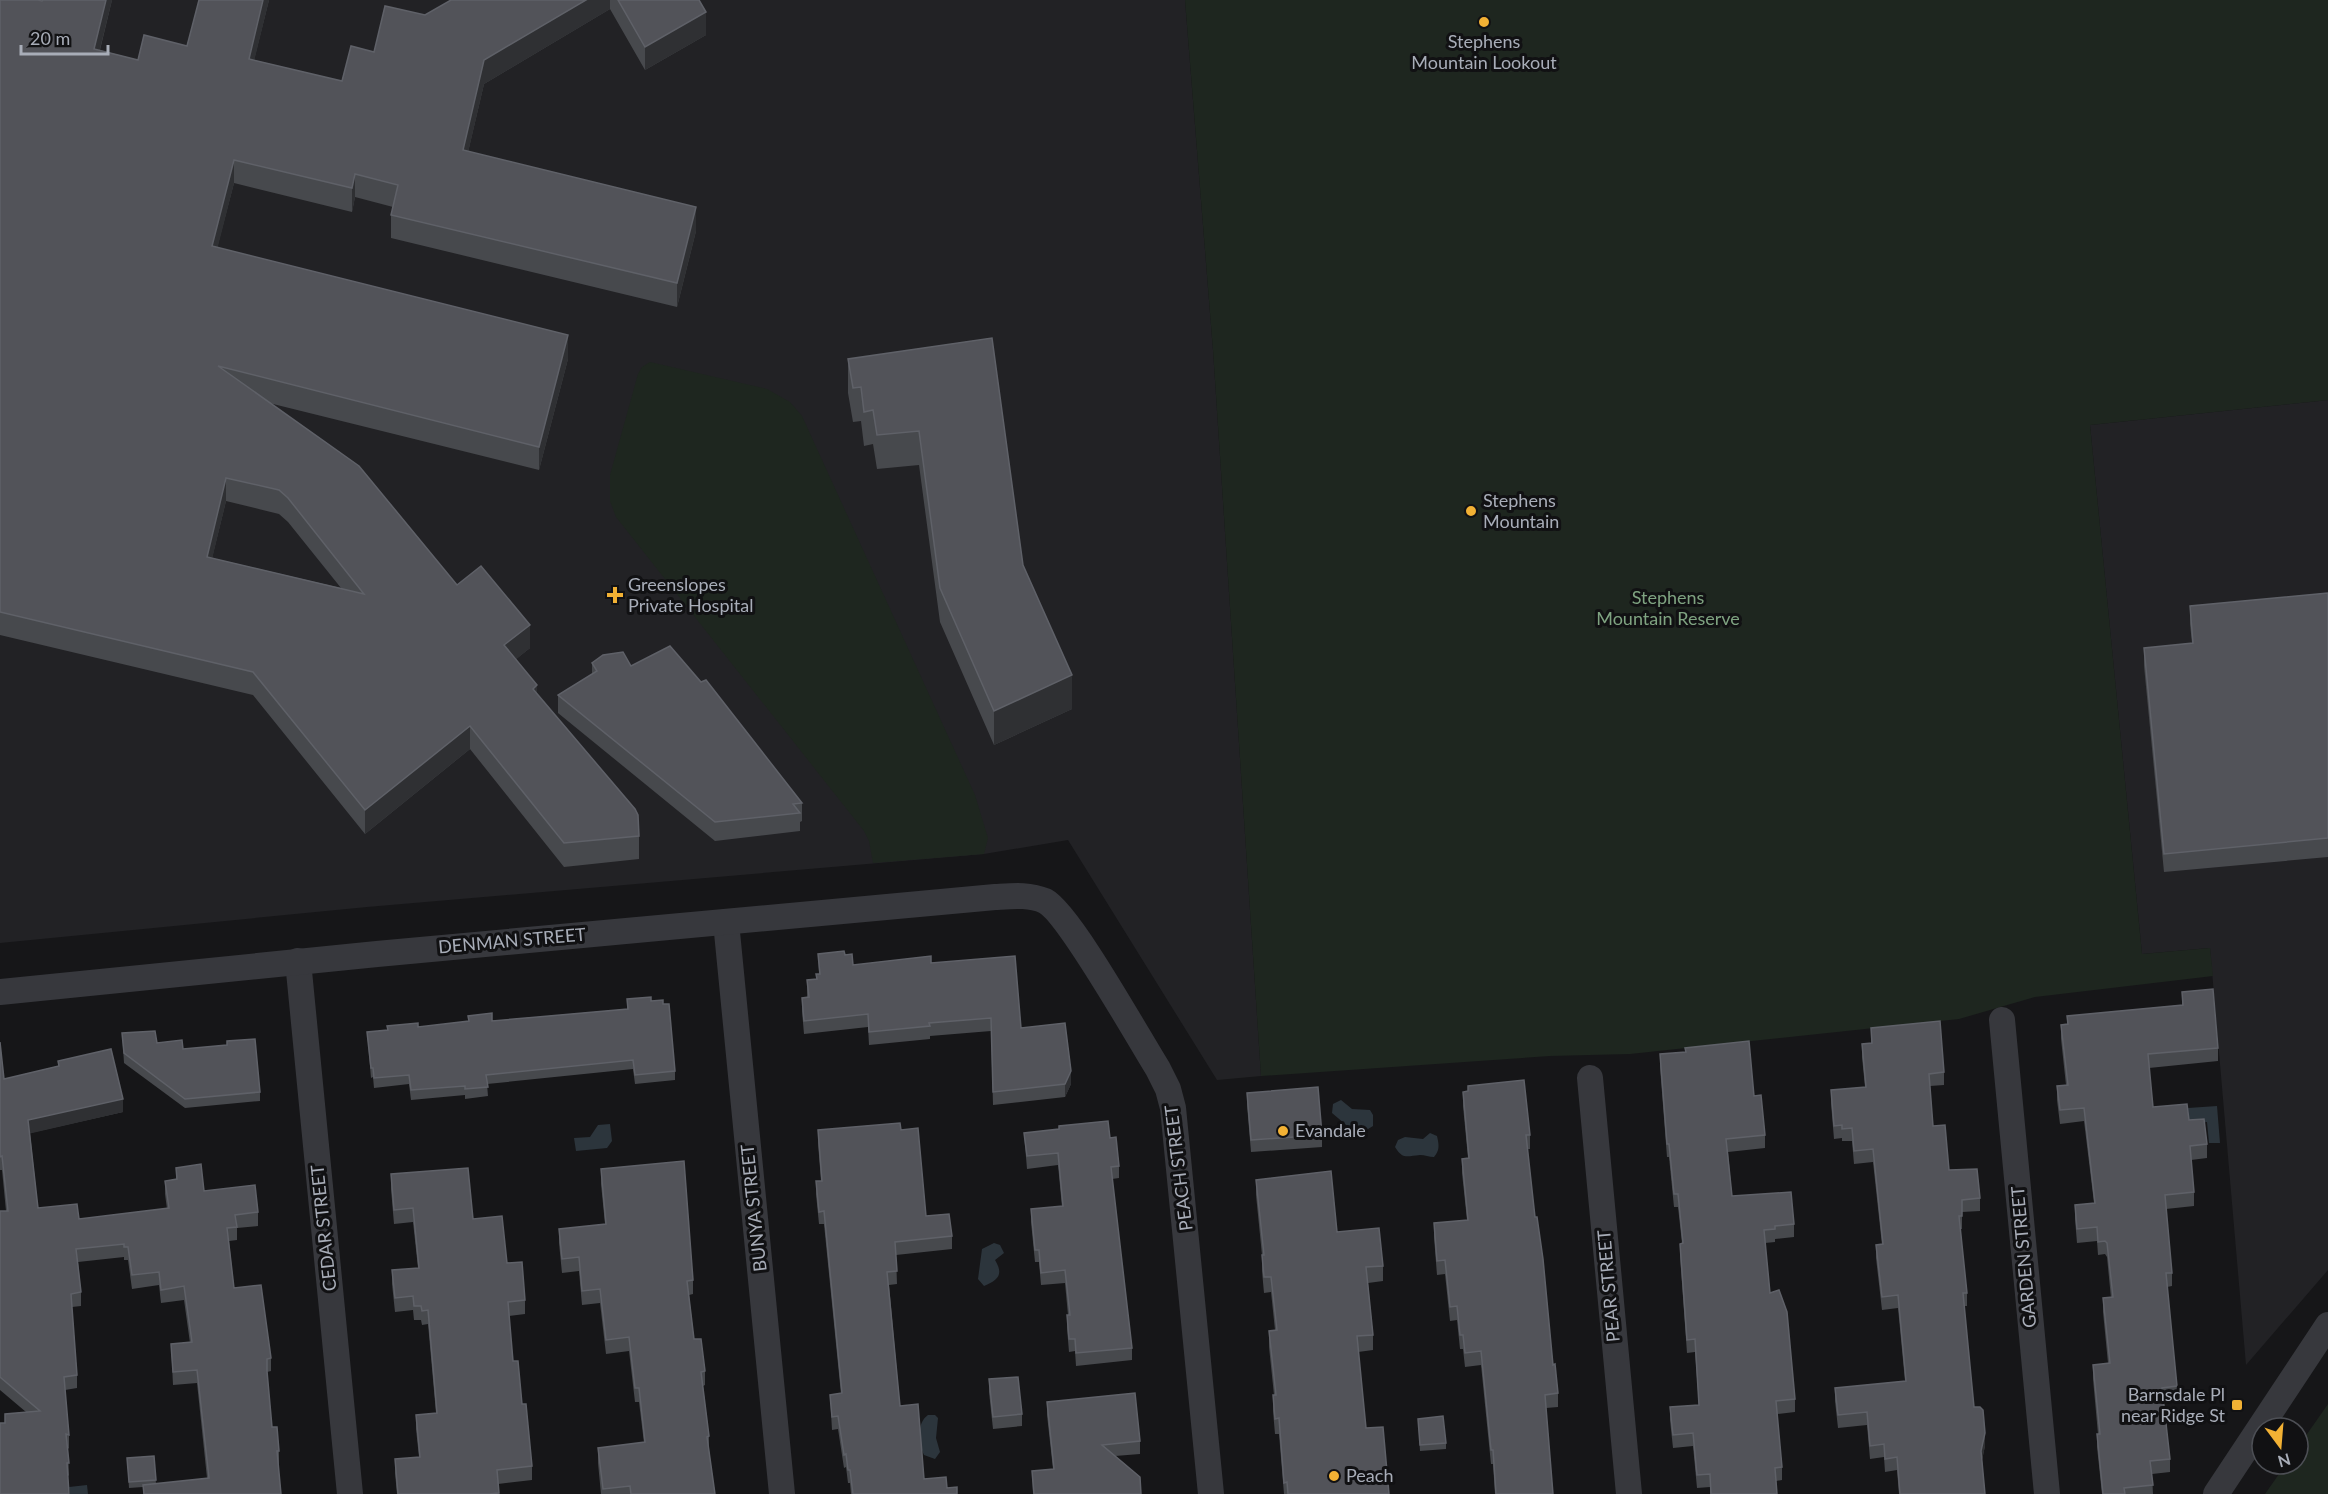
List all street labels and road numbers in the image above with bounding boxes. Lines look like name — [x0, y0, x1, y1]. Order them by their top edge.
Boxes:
street label: DENMAN STREET — [437, 923, 587, 957]
street label: PEACH STREET — [1159, 1104, 1197, 1232]
street label: BUNYA STREET — [735, 1143, 771, 1273]
street label: CEDAR STREET — [305, 1163, 341, 1292]
street label: GARDEN STREET — [2006, 1185, 2040, 1329]
street label: PEAR STREET — [1592, 1229, 1624, 1343]

